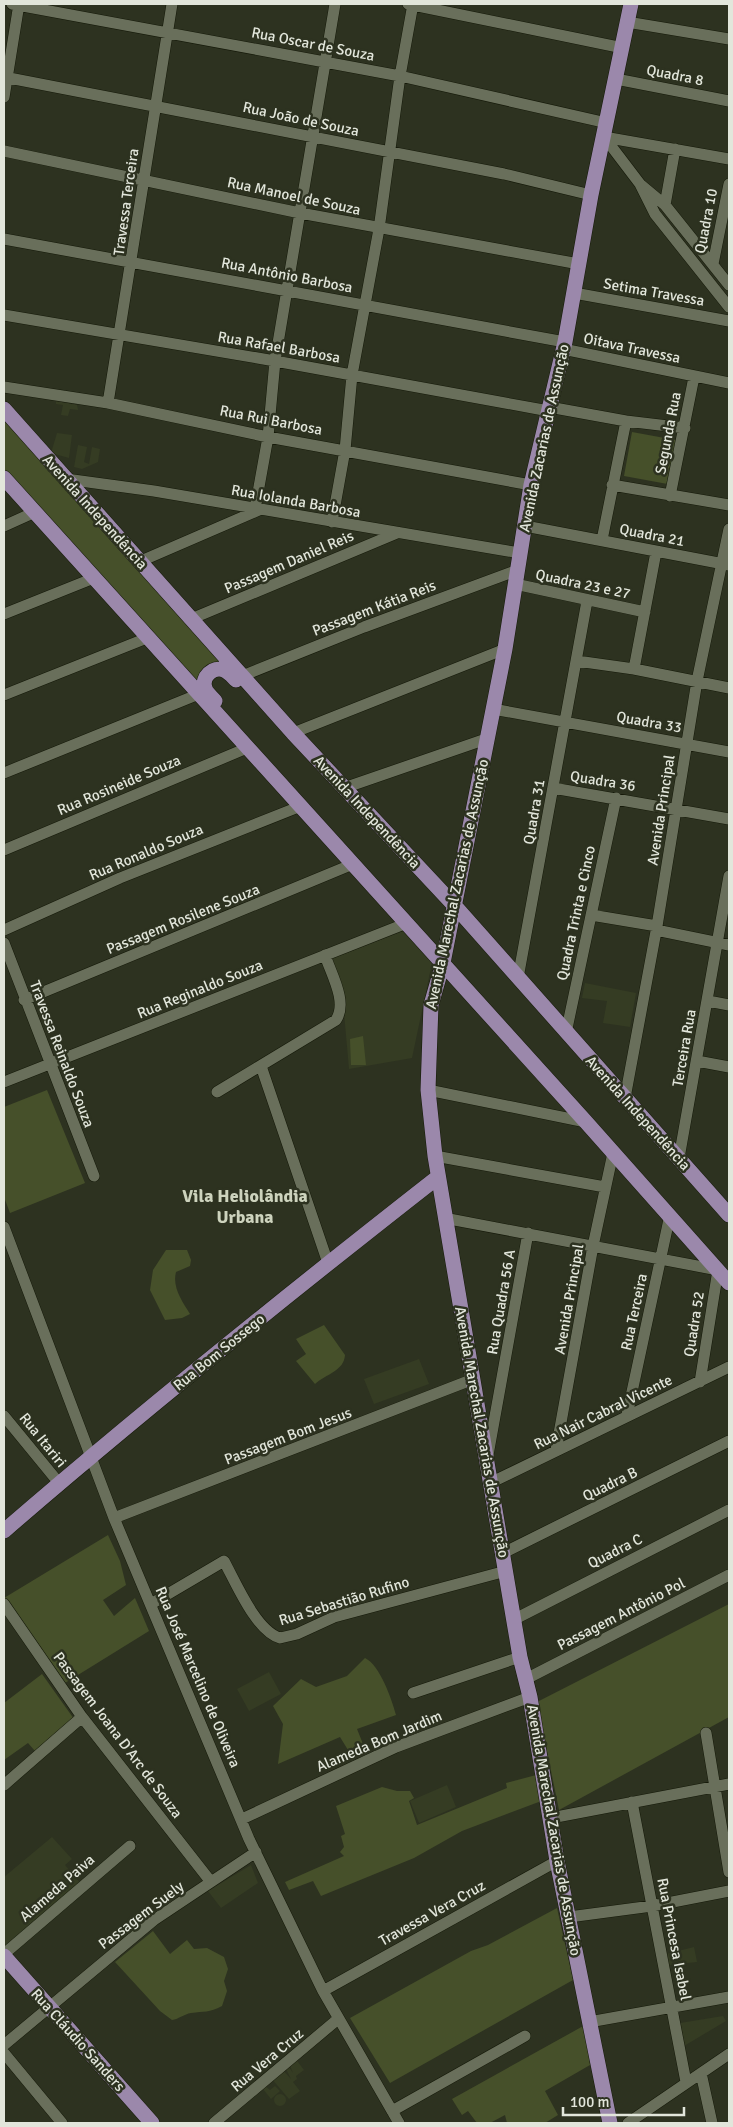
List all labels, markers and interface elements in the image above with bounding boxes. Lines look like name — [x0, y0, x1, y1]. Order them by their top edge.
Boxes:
street label: Rua Oscar de Souza — [250, 23, 376, 65]
street label: Quadra 8 — [645, 61, 705, 89]
street label: Rua João de Souza — [241, 98, 361, 140]
street label: Travessa Terceira — [110, 147, 142, 257]
street label: Rua Manoel de Souza — [226, 173, 362, 219]
street label: Quadra 10 — [691, 187, 721, 255]
street label: Rua Antônio Barbosa — [220, 253, 354, 297]
street label: Setima Travessa — [602, 274, 706, 310]
street label: Rua Rafael Barbosa — [216, 327, 342, 367]
street label: Oitava Travessa — [582, 329, 682, 367]
street label: Avenida Zacarias de Assunção — [515, 342, 573, 534]
street label: Segunda Rua — [651, 390, 685, 476]
street label: Rua Rui Barbosa — [218, 401, 324, 439]
street label: Avenida Independência — [39, 451, 151, 573]
street label: Rua Iolanda Barbosa — [230, 481, 362, 521]
street label: Quadra 21 — [618, 520, 686, 550]
street label: Passagem Daniel Reis — [222, 526, 357, 597]
street label: Quadra 23 e 27 — [534, 565, 632, 603]
street label: Passagem Kátia Reis — [310, 576, 439, 640]
street label: Quadra 33 — [615, 707, 683, 737]
street label: Rua Rosineide Souza — [55, 751, 183, 819]
street label: Avenida Independência — [310, 752, 424, 872]
street label: Avenida Principal — [643, 753, 679, 867]
street label: Avenida Marechal Zacarias de Assunção — [422, 757, 492, 1010]
street label: Quadra 36 — [569, 767, 637, 795]
street label: Quadra 31 — [519, 778, 549, 846]
street label: Rua Ronaldo Souza — [86, 820, 206, 884]
street label: Quadra Trinta e Cinco — [553, 844, 599, 982]
street label: Passagem Rosilene Souza — [104, 880, 262, 958]
street label: Rua Reginaldo Souza — [135, 956, 265, 1022]
street label: Travessa Reinaldo Souza — [26, 978, 98, 1130]
street label: Terceira Rua — [668, 1008, 700, 1088]
street label: Avenida Independência — [582, 1052, 694, 1174]
district label: Vila Heliolândia Urbana — [182, 1185, 308, 1228]
street label: Avenida Principal — [550, 1242, 588, 1356]
street label: Rua Quadra 56 A — [483, 1248, 519, 1356]
street label: Rua Terceira — [617, 1272, 651, 1352]
street label: Quadra 52 — [680, 1290, 708, 1358]
street label: Avenida Marechal Zacarias de Assunção — [451, 1305, 513, 1559]
street label: Rua Bom Sossego — [170, 1310, 268, 1394]
street label: Rua Nair Cabral Vicente — [531, 1371, 675, 1453]
street label: Passagem Bom Jesus — [222, 1403, 355, 1469]
street label: Rua Itariri — [16, 1409, 70, 1471]
street label: Quadra B — [580, 1463, 640, 1505]
street label: Quadra C — [585, 1530, 645, 1572]
street label: Rua Sebastião Rufino — [277, 1573, 412, 1629]
street label: Passagem Antônio Pol — [554, 1574, 688, 1654]
street label: Rua José Marcelino de Oliveira — [152, 1584, 244, 1770]
street label: Passagem Joana D'Arc de Souza — [50, 1648, 186, 1822]
street label: Avenida Marechal Zacarias de Assunção — [523, 1703, 585, 1957]
street label: Alameda Bom Jardim — [313, 1706, 445, 1776]
street label: Alameda Paiva — [16, 1851, 98, 1925]
street label: Travessa Vera Cruz — [376, 1876, 489, 1950]
street label: Rua Princesa Isabel — [653, 1876, 695, 2002]
street label: Passagem Suely — [95, 1877, 187, 1953]
street label: Rua Cláudio Sanders — [27, 1985, 129, 2095]
street label: Rua Vera Cruz — [227, 2024, 307, 2095]
scale bar — [563, 2084, 684, 2116]
text: 100 m — [570, 2093, 610, 2111]

